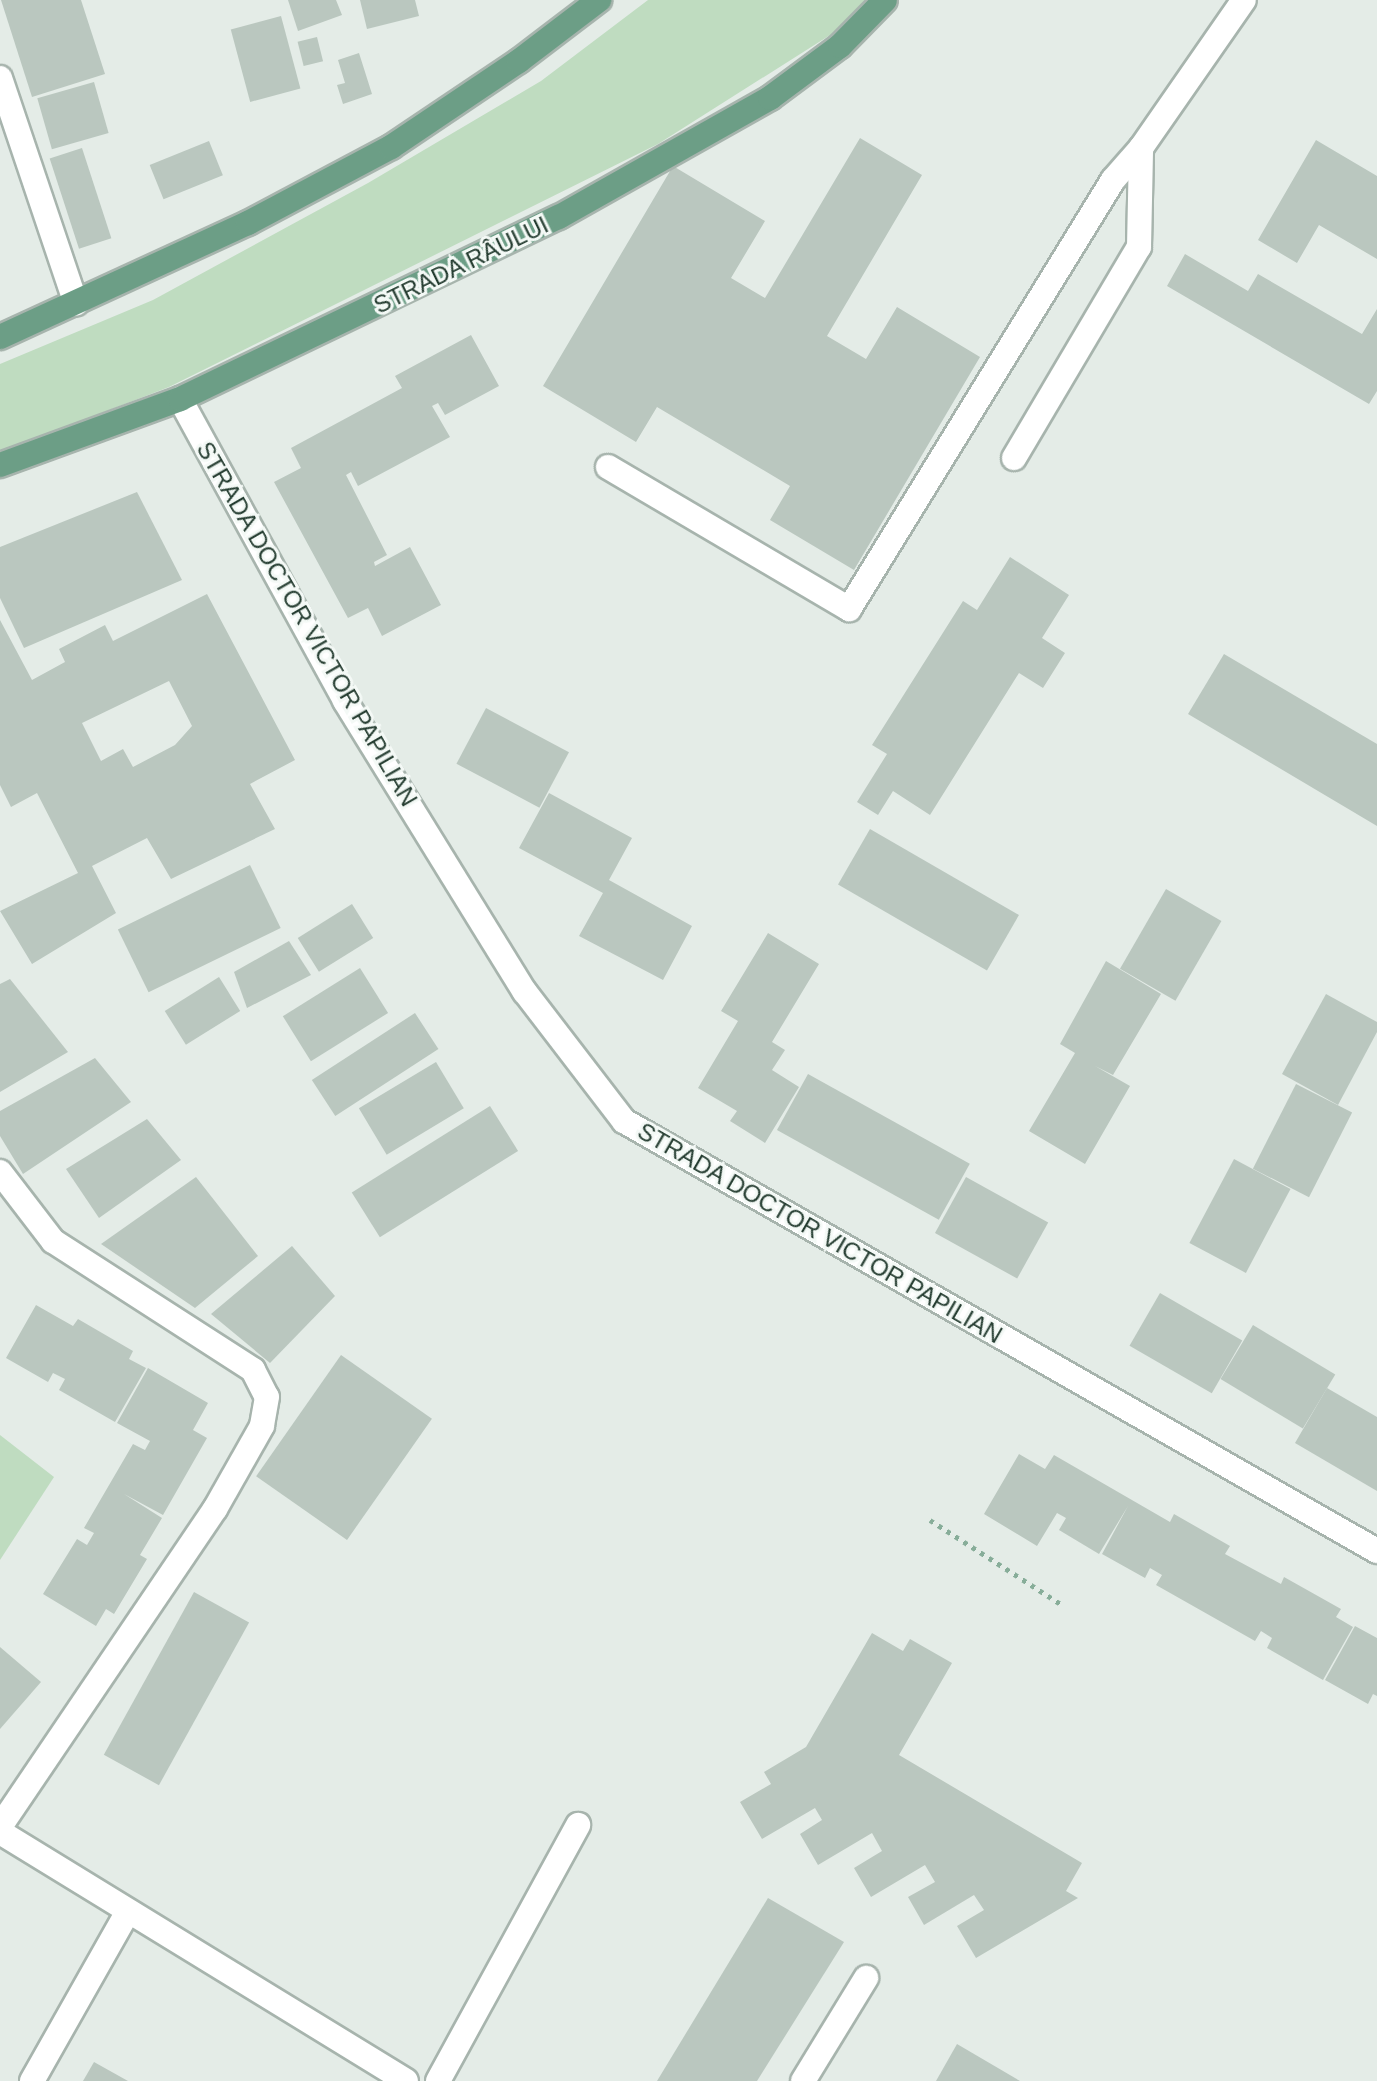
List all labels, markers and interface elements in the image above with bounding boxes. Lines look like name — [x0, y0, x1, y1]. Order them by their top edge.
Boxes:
street label: STRADA RÂULUI — [368, 210, 554, 320]
street label: STRADA DOCTOR VICTOR PAPILIAN — [190, 436, 424, 812]
street label: STRADA DOCTOR VICTOR PAPILIAN — [632, 1116, 1008, 1350]

